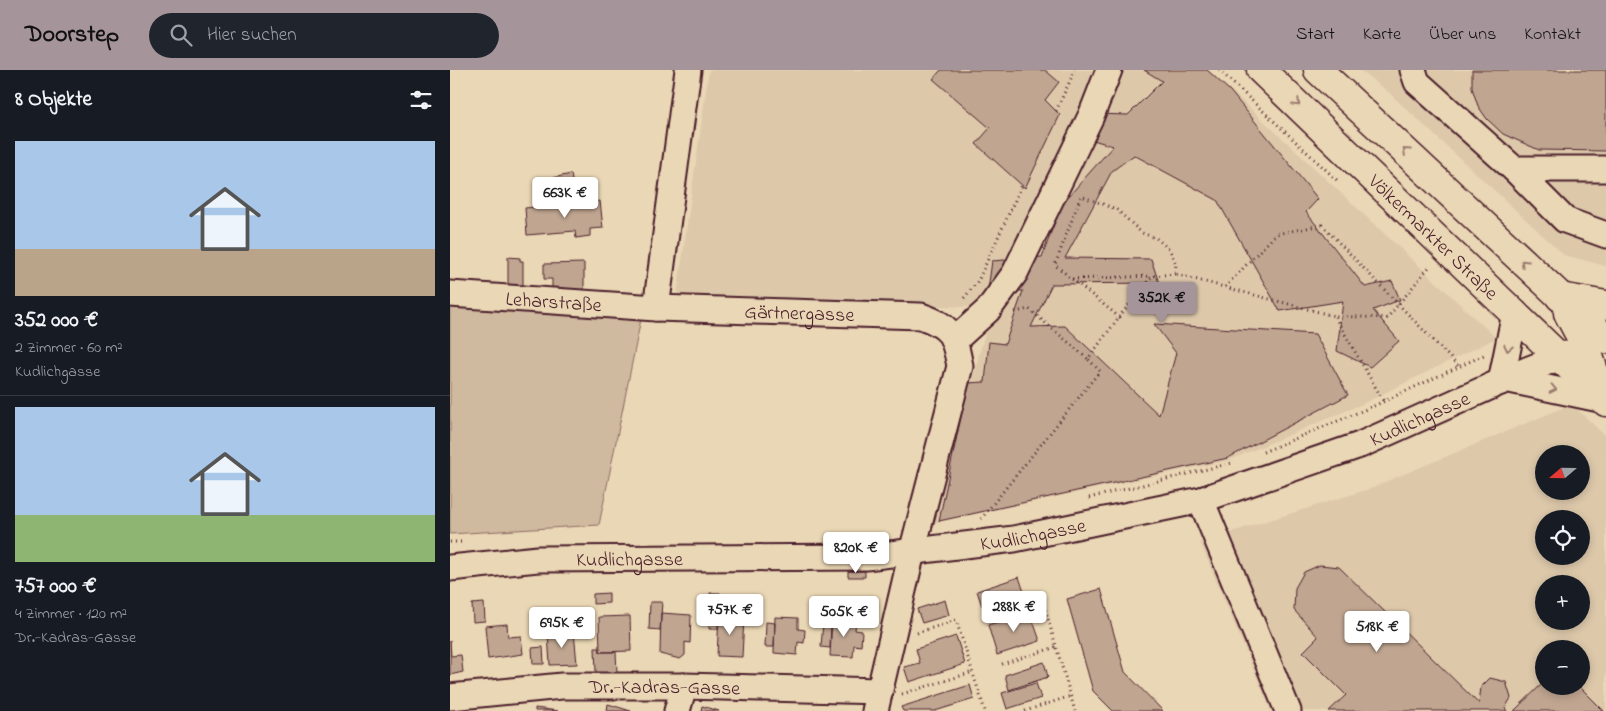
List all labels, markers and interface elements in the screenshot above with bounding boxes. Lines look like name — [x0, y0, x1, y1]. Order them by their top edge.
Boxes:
search box — [149, 13, 499, 58]
text: Doorstep — [25, 18, 119, 53]
icon: search — [167, 21, 195, 49]
text: Hier suchen — [207, 22, 297, 49]
text: Start — [1296, 22, 1335, 48]
text: Karte — [1363, 22, 1401, 48]
text: Über uns — [1429, 22, 1496, 48]
text: Kontakt — [1524, 22, 1581, 48]
text: 8 Objekte — [15, 85, 92, 115]
icon: filters — [407, 86, 435, 114]
one-way arrow — [1292, 97, 1301, 106]
one-way arrow — [1403, 148, 1412, 157]
street label: Völkermarkter Straße — [1360, 168, 1504, 308]
icon: home — [180, 174, 270, 264]
pin: 663K € — [524, 176, 606, 219]
text: 663K € — [543, 181, 587, 205]
one-way arrow — [1521, 260, 1530, 269]
pin: 352K € — [1121, 282, 1203, 324]
street label: Leharstraße — [505, 286, 603, 321]
text: 352K € — [1139, 286, 1185, 310]
street label: Gärtnergasse — [744, 299, 855, 331]
text: 352 000 € — [15, 306, 98, 336]
text: 2 Zimmer · 60 m² — [15, 336, 122, 360]
one-way arrow — [1503, 343, 1513, 352]
text: Kudlichgasse — [15, 360, 100, 384]
one-way arrow — [1549, 383, 1558, 394]
street label: Kudlichgasse — [1366, 385, 1475, 456]
icon: home — [180, 439, 270, 529]
north arrow — [1535, 445, 1590, 500]
map controls — [1535, 445, 1590, 695]
button: locate — [1535, 510, 1590, 565]
street label: Kudlichgasse — [979, 512, 1089, 560]
pin: 820K € — [815, 532, 897, 574]
text: 820K € — [834, 536, 878, 560]
street label: Kudlichgasse — [576, 546, 683, 576]
text: 757 000 € — [15, 572, 97, 602]
button: + — [1535, 575, 1590, 630]
pin: 288K € — [973, 590, 1055, 633]
pin: 757K € — [689, 594, 771, 636]
text: 288K € — [993, 595, 1035, 619]
pin: 505K € — [803, 596, 885, 638]
text: 757K € — [707, 598, 753, 622]
text: 505K € — [820, 600, 868, 624]
text: 4 Zimmer · 120 m² — [15, 602, 127, 626]
pin: 695K € — [521, 606, 603, 649]
pin: 518K € — [1336, 610, 1418, 653]
text: 695K € — [540, 611, 584, 635]
text: 518K € — [1355, 615, 1399, 639]
text: Dr.-Kadras-Gasse — [15, 626, 136, 650]
button: − — [1535, 640, 1590, 695]
street label: Dr.-Kadras-Gasse — [588, 674, 741, 704]

